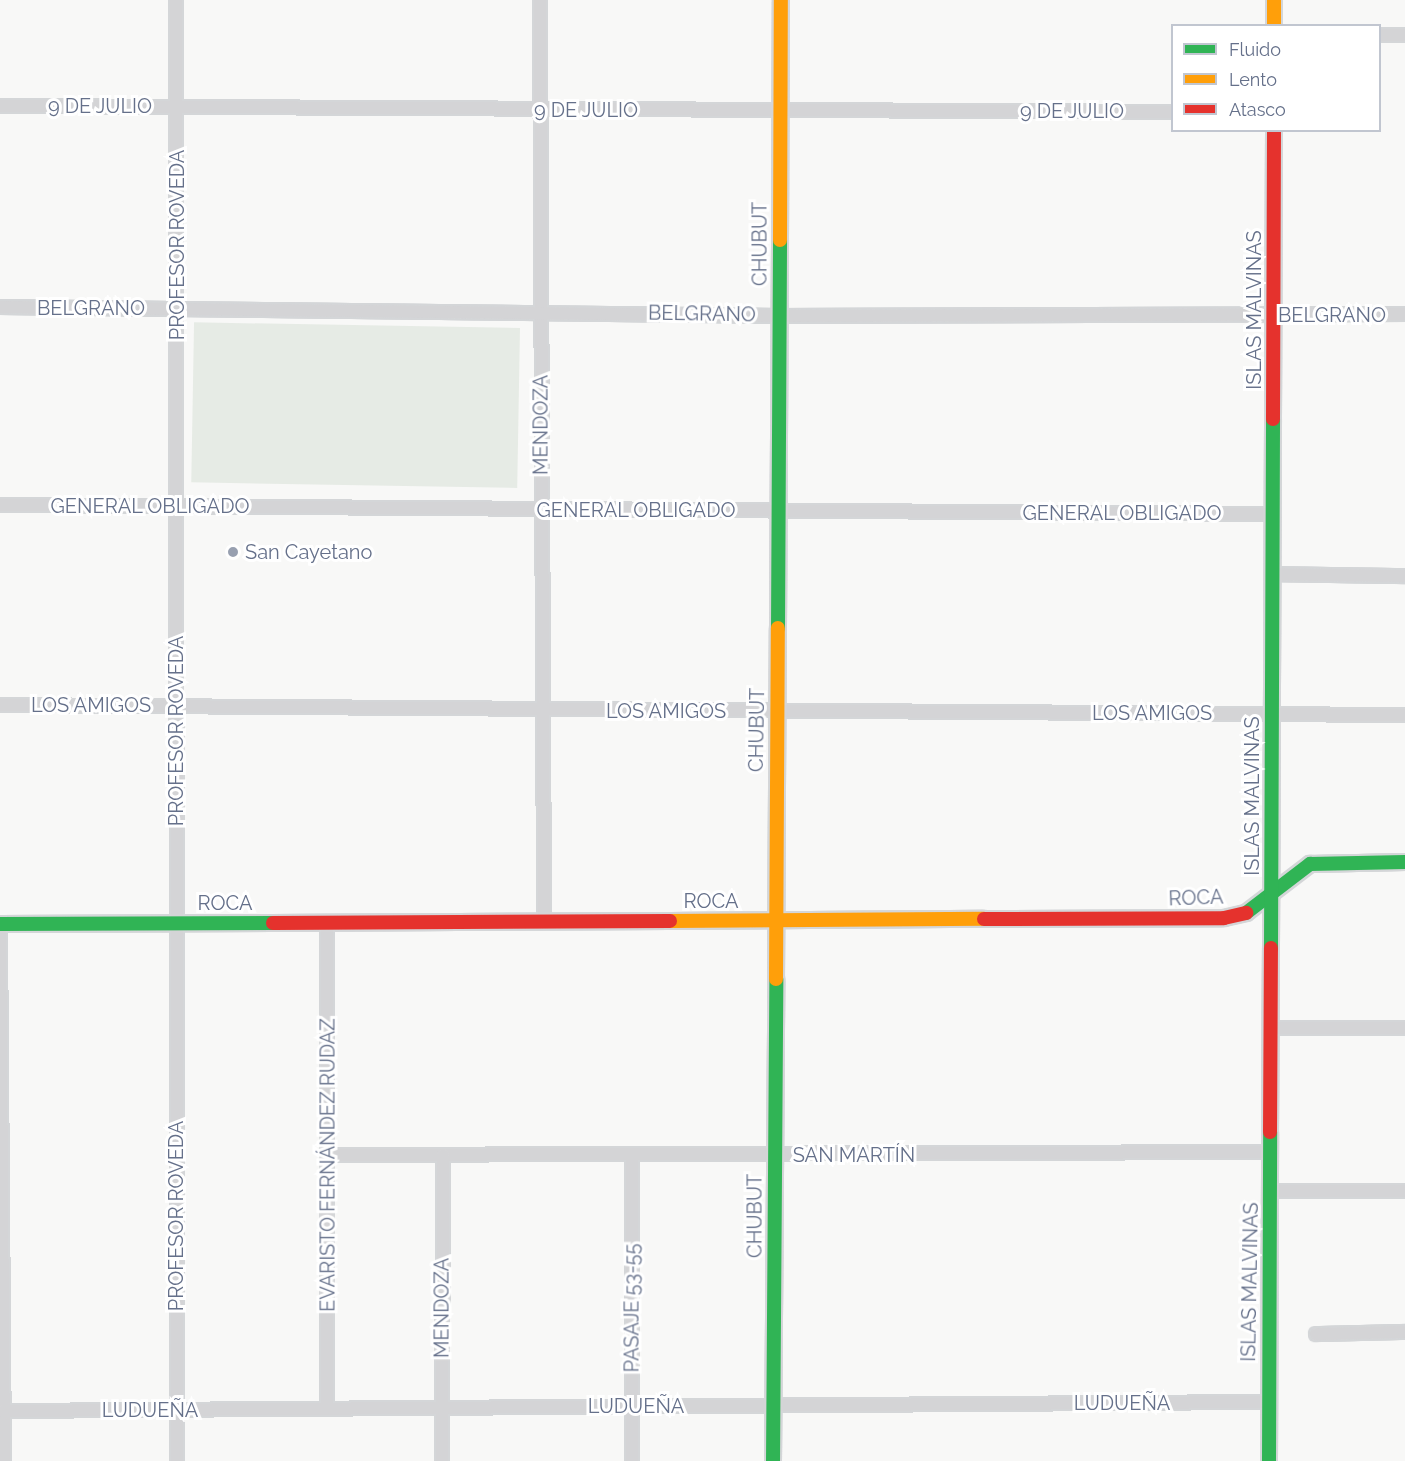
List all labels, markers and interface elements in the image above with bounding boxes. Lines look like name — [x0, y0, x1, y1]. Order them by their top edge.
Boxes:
legend — [1171, 24, 1381, 132]
text: Fluido — [1229, 39, 1281, 60]
text: Lento — [1229, 69, 1277, 90]
street label: 9 DE JULIO — [48, 94, 152, 118]
street label: 9 DE JULIO — [534, 98, 638, 122]
street label: 9 DE JULIO — [1020, 99, 1124, 123]
text: Atasco — [1229, 99, 1286, 120]
street label: PROFESOR ROVEDA — [165, 150, 189, 340]
street label: CHUBUT — [748, 202, 772, 286]
street label: ISLAS MALVINAS — [1242, 230, 1266, 390]
street label: BELGRANO — [37, 296, 145, 320]
street label: BELGRANO — [648, 301, 756, 327]
street label: BELGRANO — [1278, 303, 1386, 327]
street label: MENDOZA — [529, 375, 553, 475]
street label: GENERAL OBLIGADO — [50, 494, 250, 518]
street label: GENERAL OBLIGADO — [536, 498, 736, 522]
street label: GENERAL OBLIGADO — [1022, 501, 1222, 525]
place label: San Cayetano — [245, 540, 372, 564]
marker: San Cayetano — [226, 545, 240, 559]
street label: PROFESOR ROVEDA — [164, 636, 188, 826]
street label: CHUBUT — [744, 688, 770, 772]
street label: LOS AMIGOS — [31, 693, 151, 717]
street label: LOS AMIGOS — [606, 699, 726, 723]
street label: LOS AMIGOS — [1092, 701, 1212, 725]
street label: ISLAS MALVINAS — [1240, 716, 1264, 876]
street label: ROCA — [1168, 885, 1224, 911]
street label: ROCA — [683, 889, 739, 913]
street label: ROCA — [197, 891, 253, 915]
street label: EVARISTO FERNÁNDEZ RUDAZ — [316, 1018, 340, 1312]
street label: PROFESOR ROVEDA — [164, 1121, 188, 1311]
street label: SAN MARTÍN — [793, 1143, 915, 1167]
street label: CHUBUT — [743, 1174, 767, 1258]
street label: ISLAS MALVINAS — [1237, 1202, 1263, 1362]
street label: PASAJE 53-55 — [620, 1244, 644, 1372]
street label: MENDOZA — [430, 1258, 454, 1358]
street label: LUDUEÑA — [1074, 1391, 1170, 1415]
street label: LUDUEÑA — [588, 1394, 684, 1418]
street label: LUDUEÑA — [102, 1398, 198, 1422]

